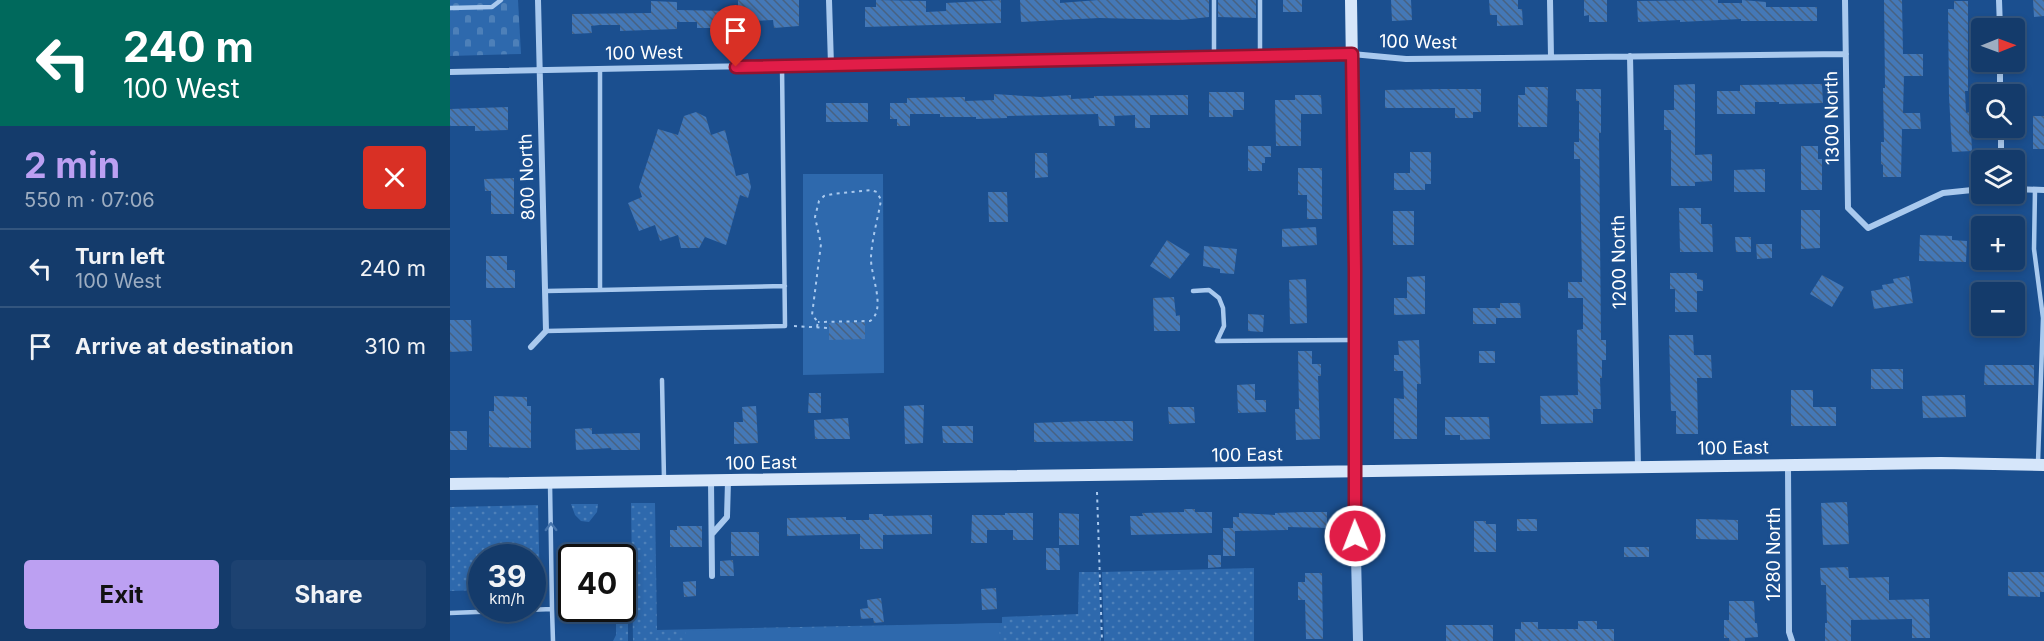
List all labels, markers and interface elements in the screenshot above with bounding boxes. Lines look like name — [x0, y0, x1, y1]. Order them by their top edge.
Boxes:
pin — [710, 5, 761, 67]
icon: arrive — [719, 14, 752, 47]
north arrow — [1971, 18, 2025, 72]
map controls — [1971, 18, 2025, 336]
text: 240 m — [123, 21, 254, 72]
icon: left — [24, 24, 102, 102]
street label: 100 West — [1379, 30, 1457, 53]
street label: 100 West — [605, 41, 683, 64]
street label: 1300 North — [1820, 71, 1843, 165]
text: 100 West — [123, 72, 240, 105]
button: search — [1971, 84, 2025, 138]
street label: 800 North — [514, 133, 539, 221]
text: 2 min — [24, 143, 120, 187]
button: close — [363, 146, 426, 209]
button: layers — [1971, 150, 2025, 204]
text: 550 m · 07:06 — [24, 188, 155, 212]
street label: 1200 North — [1607, 215, 1630, 309]
button: + — [1971, 216, 2025, 270]
text: Turn left — [75, 243, 165, 269]
icon: left — [24, 252, 57, 285]
text: 240 m — [359, 255, 426, 281]
text: 100 West — [75, 269, 161, 293]
button: − — [1971, 282, 2025, 336]
icon: arrive — [24, 330, 57, 363]
text: Arrive at destination — [75, 333, 294, 359]
text: 310 m — [364, 333, 426, 359]
street label: 100 East — [1697, 436, 1769, 459]
street label: 100 East — [1211, 443, 1283, 466]
street label: 100 East — [725, 451, 797, 474]
position arrow — [1323, 504, 1387, 568]
street label: 1280 North — [1763, 507, 1784, 601]
one-way arrow — [545, 522, 557, 531]
speed limit sign: 40 — [558, 544, 636, 622]
text: 39 — [488, 558, 526, 594]
button: Exit — [24, 560, 219, 629]
button: Share — [231, 560, 426, 629]
text: km/h — [489, 589, 525, 608]

